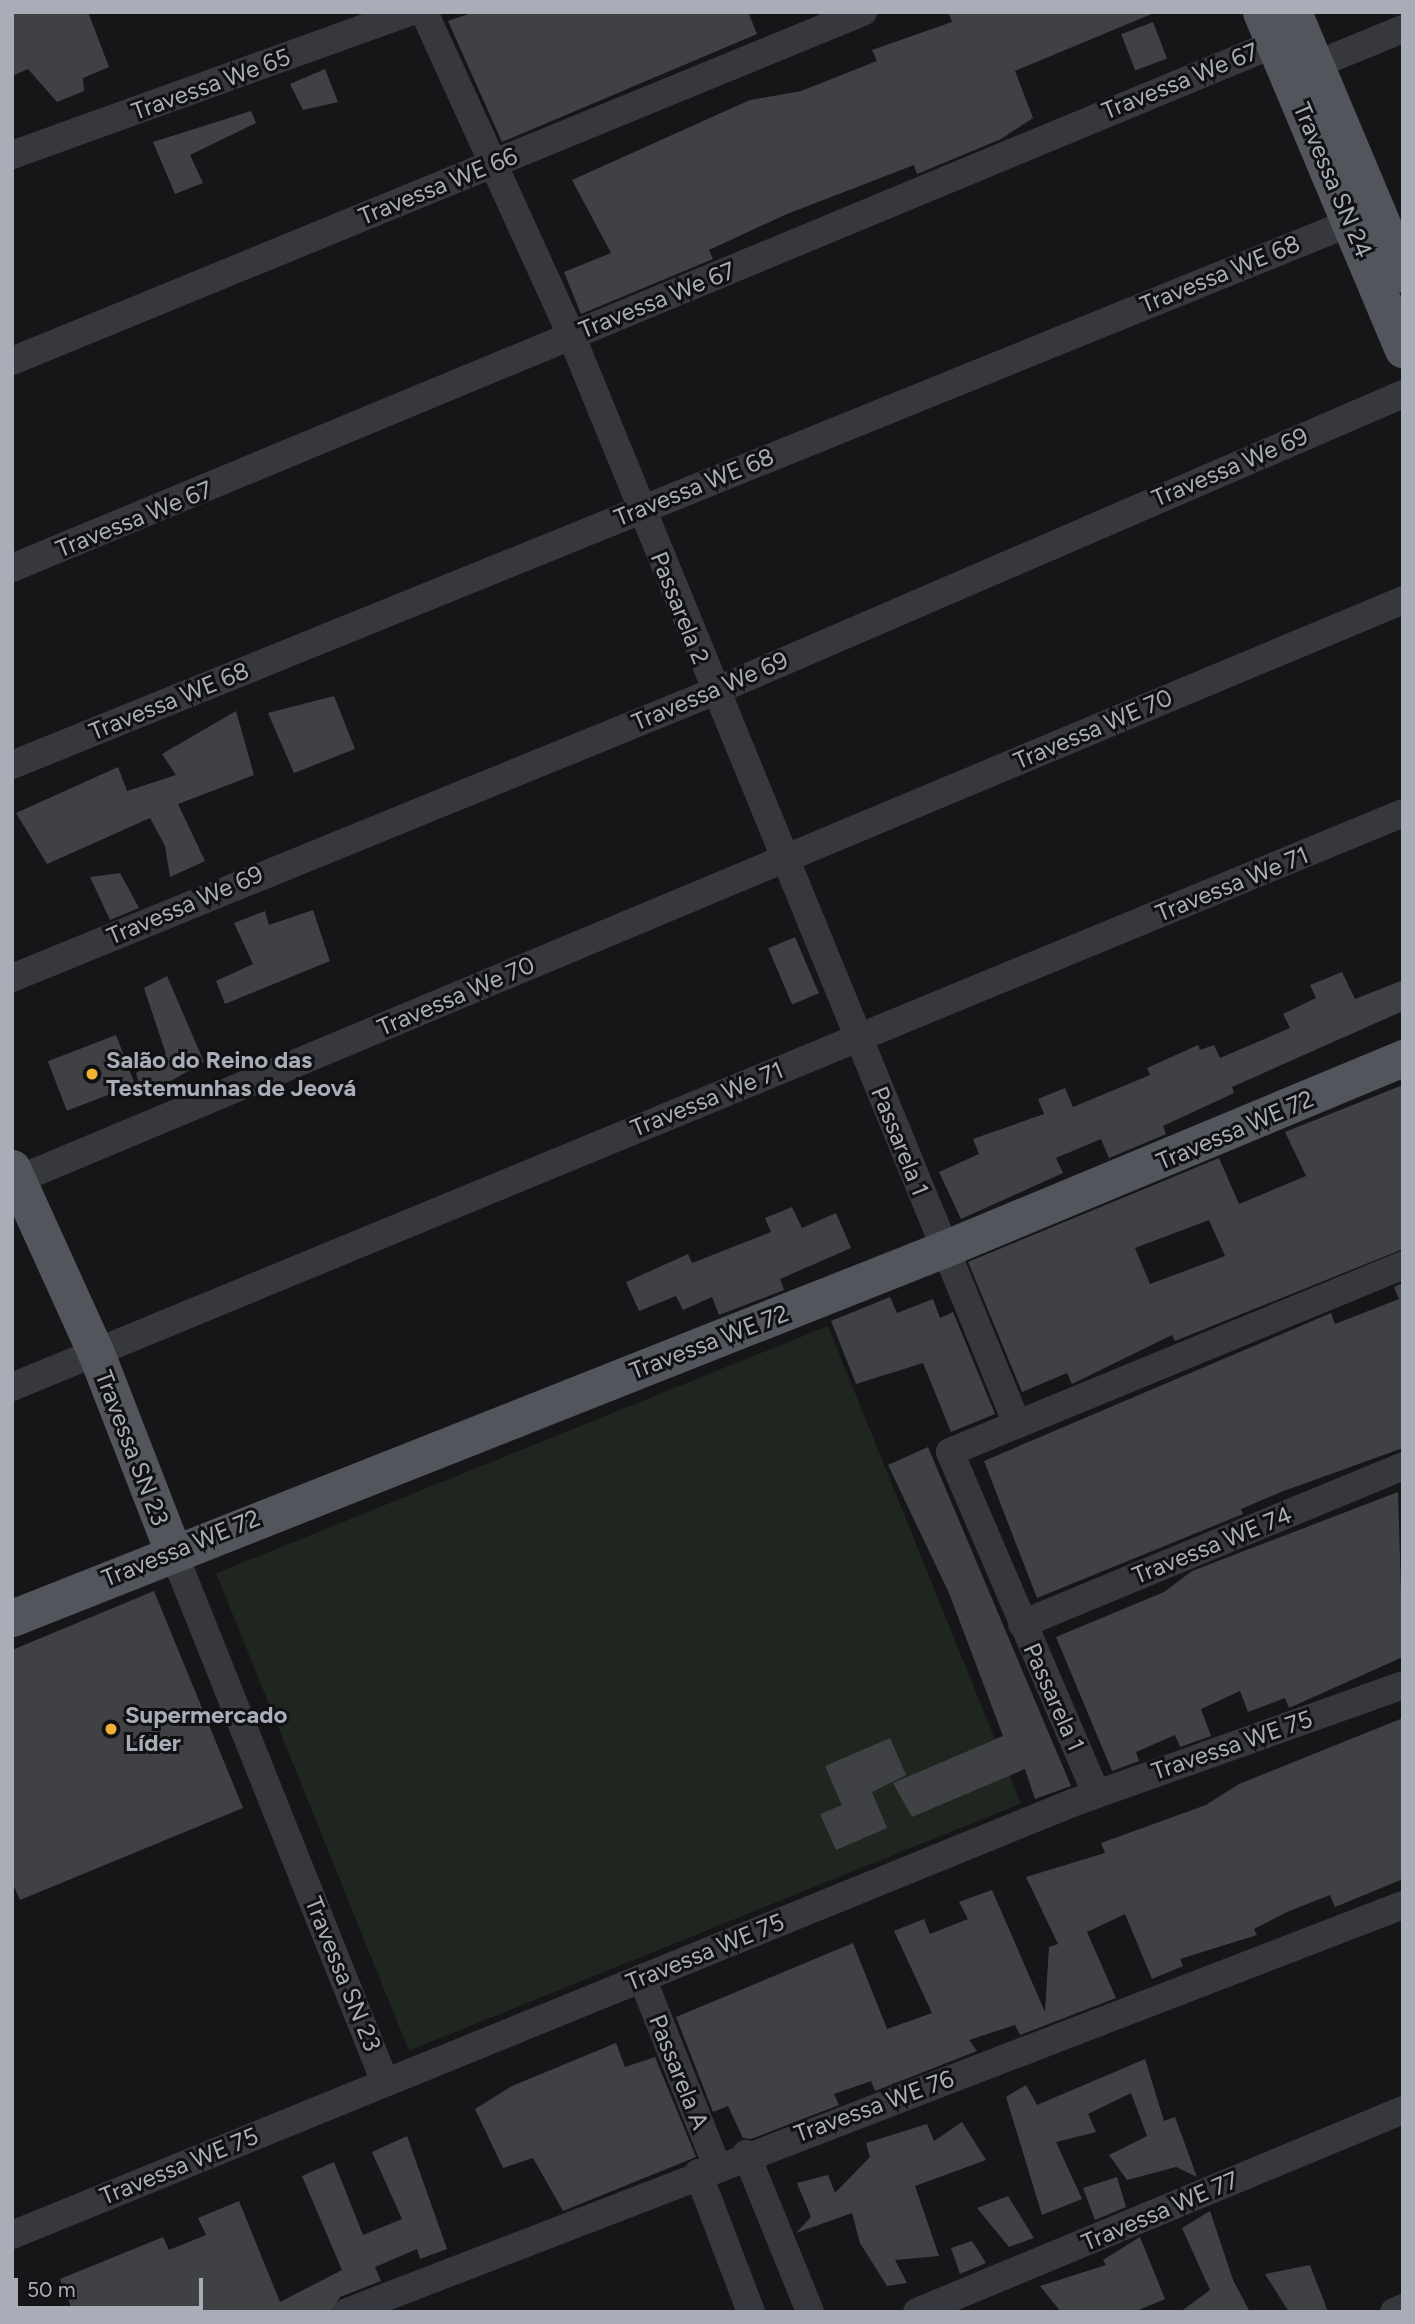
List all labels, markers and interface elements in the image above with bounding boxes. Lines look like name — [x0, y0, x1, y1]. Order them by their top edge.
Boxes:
street label: Travessa We 67 — [1098, 37, 1262, 125]
street label: Travessa We 65 — [128, 42, 294, 126]
street label: Travessa SN 24 — [1287, 98, 1379, 262]
street label: Travessa WE 66 — [355, 141, 521, 231]
street label: Travessa WE 68 — [1136, 229, 1304, 319]
street label: Travessa We 67 — [575, 256, 739, 344]
street label: Travessa We 69 — [1148, 421, 1312, 513]
street label: Travessa WE 68 — [610, 442, 778, 532]
street label: Travessa We 67 — [52, 475, 216, 563]
street label: Passarela 2 — [644, 548, 716, 668]
street label: Travessa We 69 — [628, 645, 792, 737]
street label: Travessa WE 68 — [85, 656, 253, 746]
street label: Travessa WE 70 — [1009, 683, 1177, 775]
street label: Travessa We 71 — [1151, 840, 1313, 928]
street label: Travessa We 69 — [103, 859, 267, 951]
street label: Travessa We 70 — [373, 950, 539, 1042]
place label: Salão do Reino das Testemunhas de Jeová — [106, 1046, 356, 1102]
street label: Travessa We 71 — [626, 1055, 788, 1143]
marker: Salão do Reino das Testemunhas de Jeová — [84, 1066, 100, 1082]
street label: Passarela 1 — [865, 1082, 935, 1200]
street label: Travessa WE 72 — [1152, 1084, 1318, 1176]
street label: Travessa WE 72 — [626, 1299, 792, 1385]
street label: Travessa SN 23 — [89, 1366, 175, 1530]
street label: Travessa WE 74 — [1128, 1500, 1296, 1590]
street label: Travessa WE 72 — [98, 1503, 264, 1593]
street label: Passarela 1 — [1017, 1639, 1091, 1755]
place label: Supermercado Líder — [125, 1701, 287, 1757]
street label: Travessa WE 75 — [1148, 1704, 1316, 1786]
marker: Supermercado Líder — [103, 1721, 119, 1737]
street label: Travessa SN 23 — [299, 1893, 387, 2055]
street label: Travessa WE 75 — [622, 1907, 788, 1997]
street label: Passarela A — [643, 2010, 715, 2134]
street label: Travessa WE 76 — [790, 2064, 958, 2148]
street label: Travessa WE 75 — [96, 2121, 262, 2211]
street label: Travessa WE 77 — [1077, 2165, 1243, 2257]
scale bar — [18, 2264, 206, 2308]
text: 50 m — [27, 2277, 76, 2302]

